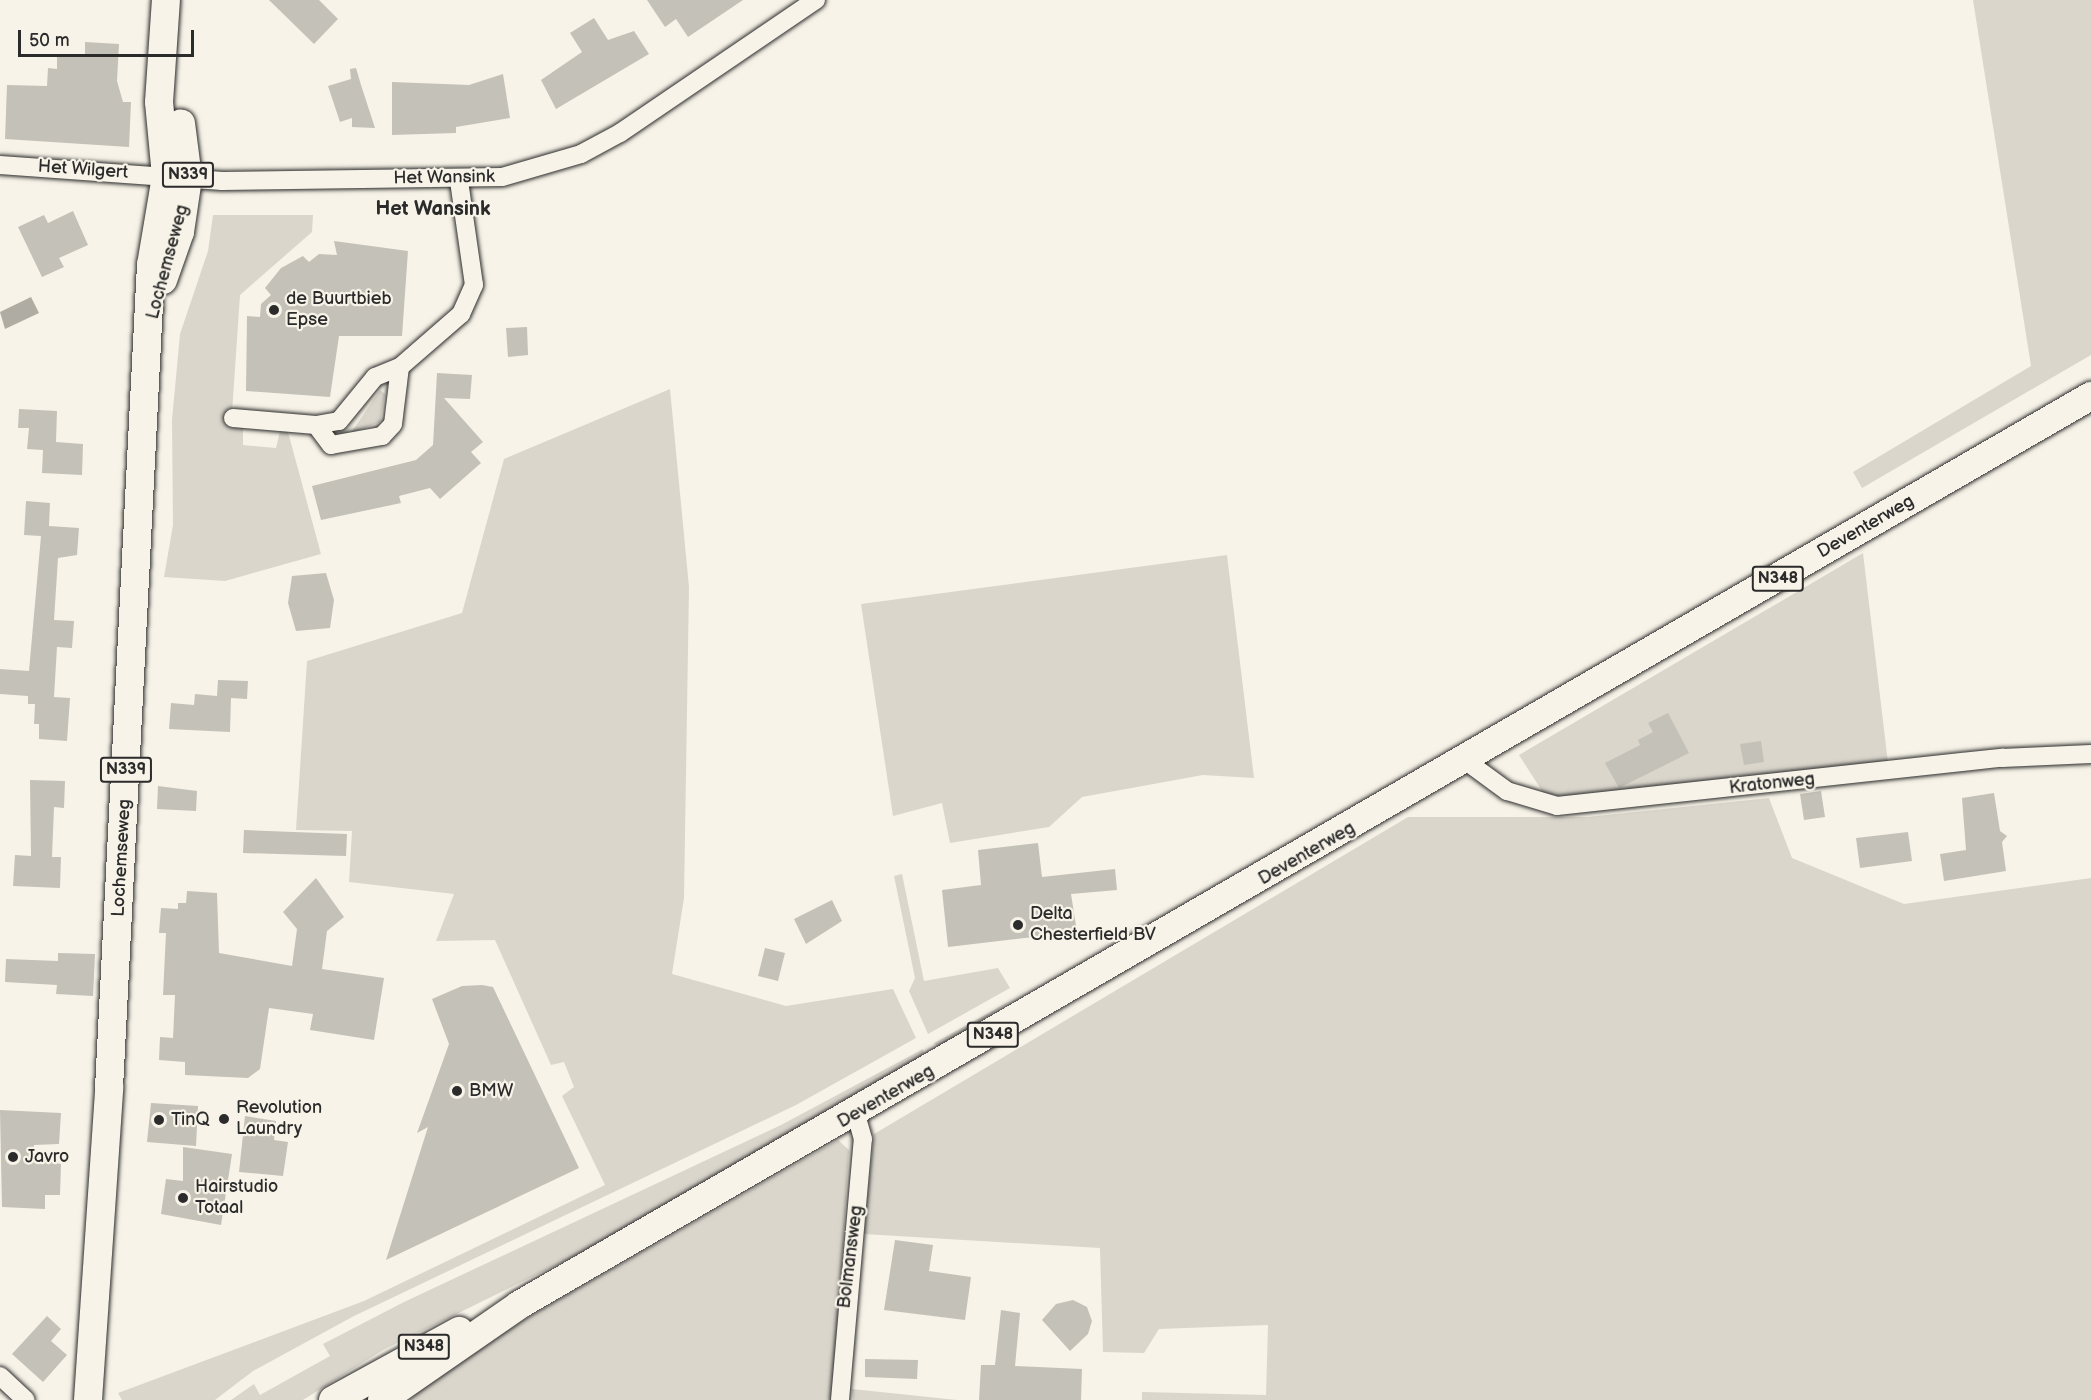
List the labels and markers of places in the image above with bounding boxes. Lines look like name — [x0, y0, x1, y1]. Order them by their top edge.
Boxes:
place label: de Buurtbieb Epse — [286, 289, 392, 332]
marker: de Buurtbieb Epse — [267, 303, 281, 317]
place label: Delta Chesterfield BV — [1030, 904, 1156, 946]
marker: Delta Chesterfield BV — [1011, 918, 1025, 932]
place label: BMW — [469, 1080, 513, 1102]
marker: BMW — [450, 1084, 464, 1098]
place label: Revolution Laundry — [236, 1098, 322, 1140]
place label: TinQ — [171, 1109, 209, 1131]
marker: Revolution Laundry — [217, 1112, 231, 1126]
marker: TinQ — [152, 1113, 166, 1127]
place label: Javro — [25, 1146, 69, 1168]
marker: Javro — [6, 1150, 20, 1164]
place label: Hairstudio Totaal — [195, 1177, 278, 1220]
marker: Hairstudio Totaal — [176, 1191, 190, 1205]

